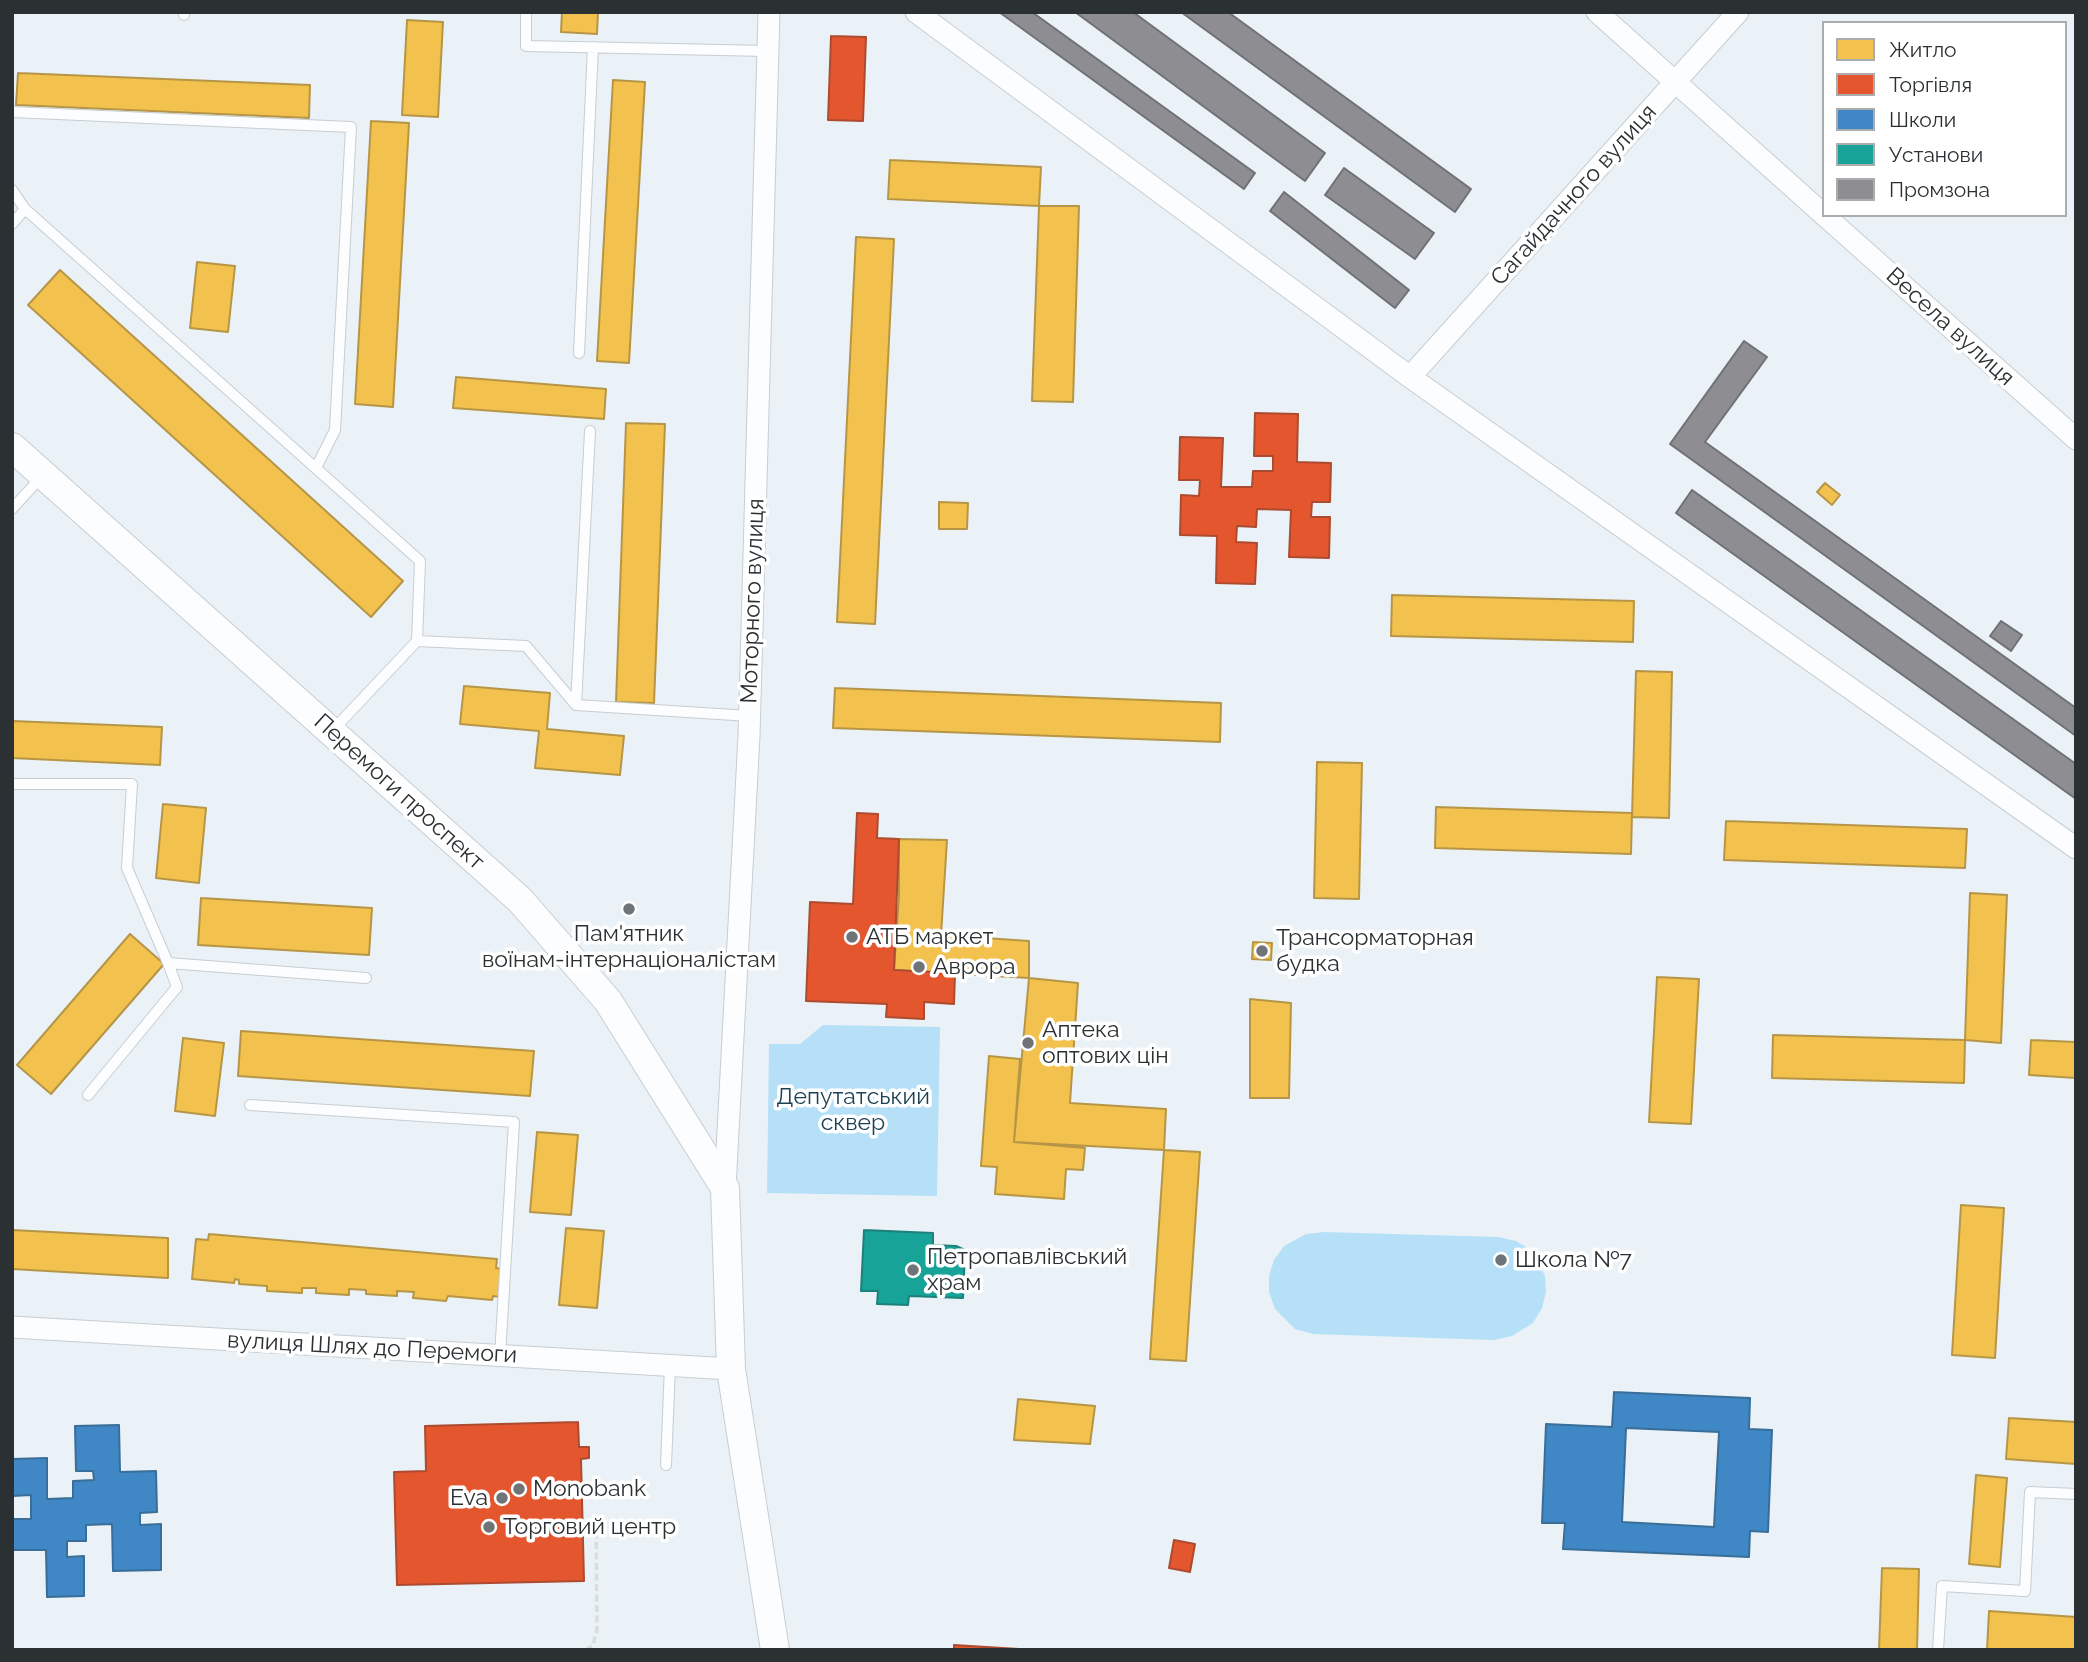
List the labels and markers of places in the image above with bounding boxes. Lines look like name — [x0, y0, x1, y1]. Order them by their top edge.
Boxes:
marker: Пам'ятник воїнам-інтернаціоналістам — [621, 901, 637, 917]
place label: Пам'ятник воїнам-інтернаціоналістам — [482, 920, 776, 974]
place label: АТБ маркет — [866, 923, 994, 951]
place label: Трансорматорная будка — [1276, 924, 1474, 978]
marker: АТБ маркет — [844, 929, 860, 945]
marker: Трансорматорная будка — [1254, 943, 1270, 959]
place label: Аврора — [933, 953, 1015, 981]
marker: Аврора — [911, 959, 927, 975]
place label: Аптека оптових цін — [1042, 1016, 1169, 1070]
marker: Аптека оптових цін — [1020, 1035, 1036, 1051]
place label: Петропавлівський храм — [927, 1243, 1127, 1297]
place label: Школа №7 — [1515, 1246, 1632, 1274]
marker: Школа №7 — [1493, 1252, 1509, 1268]
marker: Петропавлівський храм — [905, 1262, 921, 1278]
place label: Monobank — [533, 1475, 646, 1503]
marker: Monobank — [511, 1481, 527, 1497]
place label: Eva — [450, 1484, 488, 1512]
marker: Eva — [494, 1490, 510, 1506]
place label: Торговий центр — [503, 1513, 676, 1541]
marker: Торговий центр — [481, 1519, 497, 1535]

